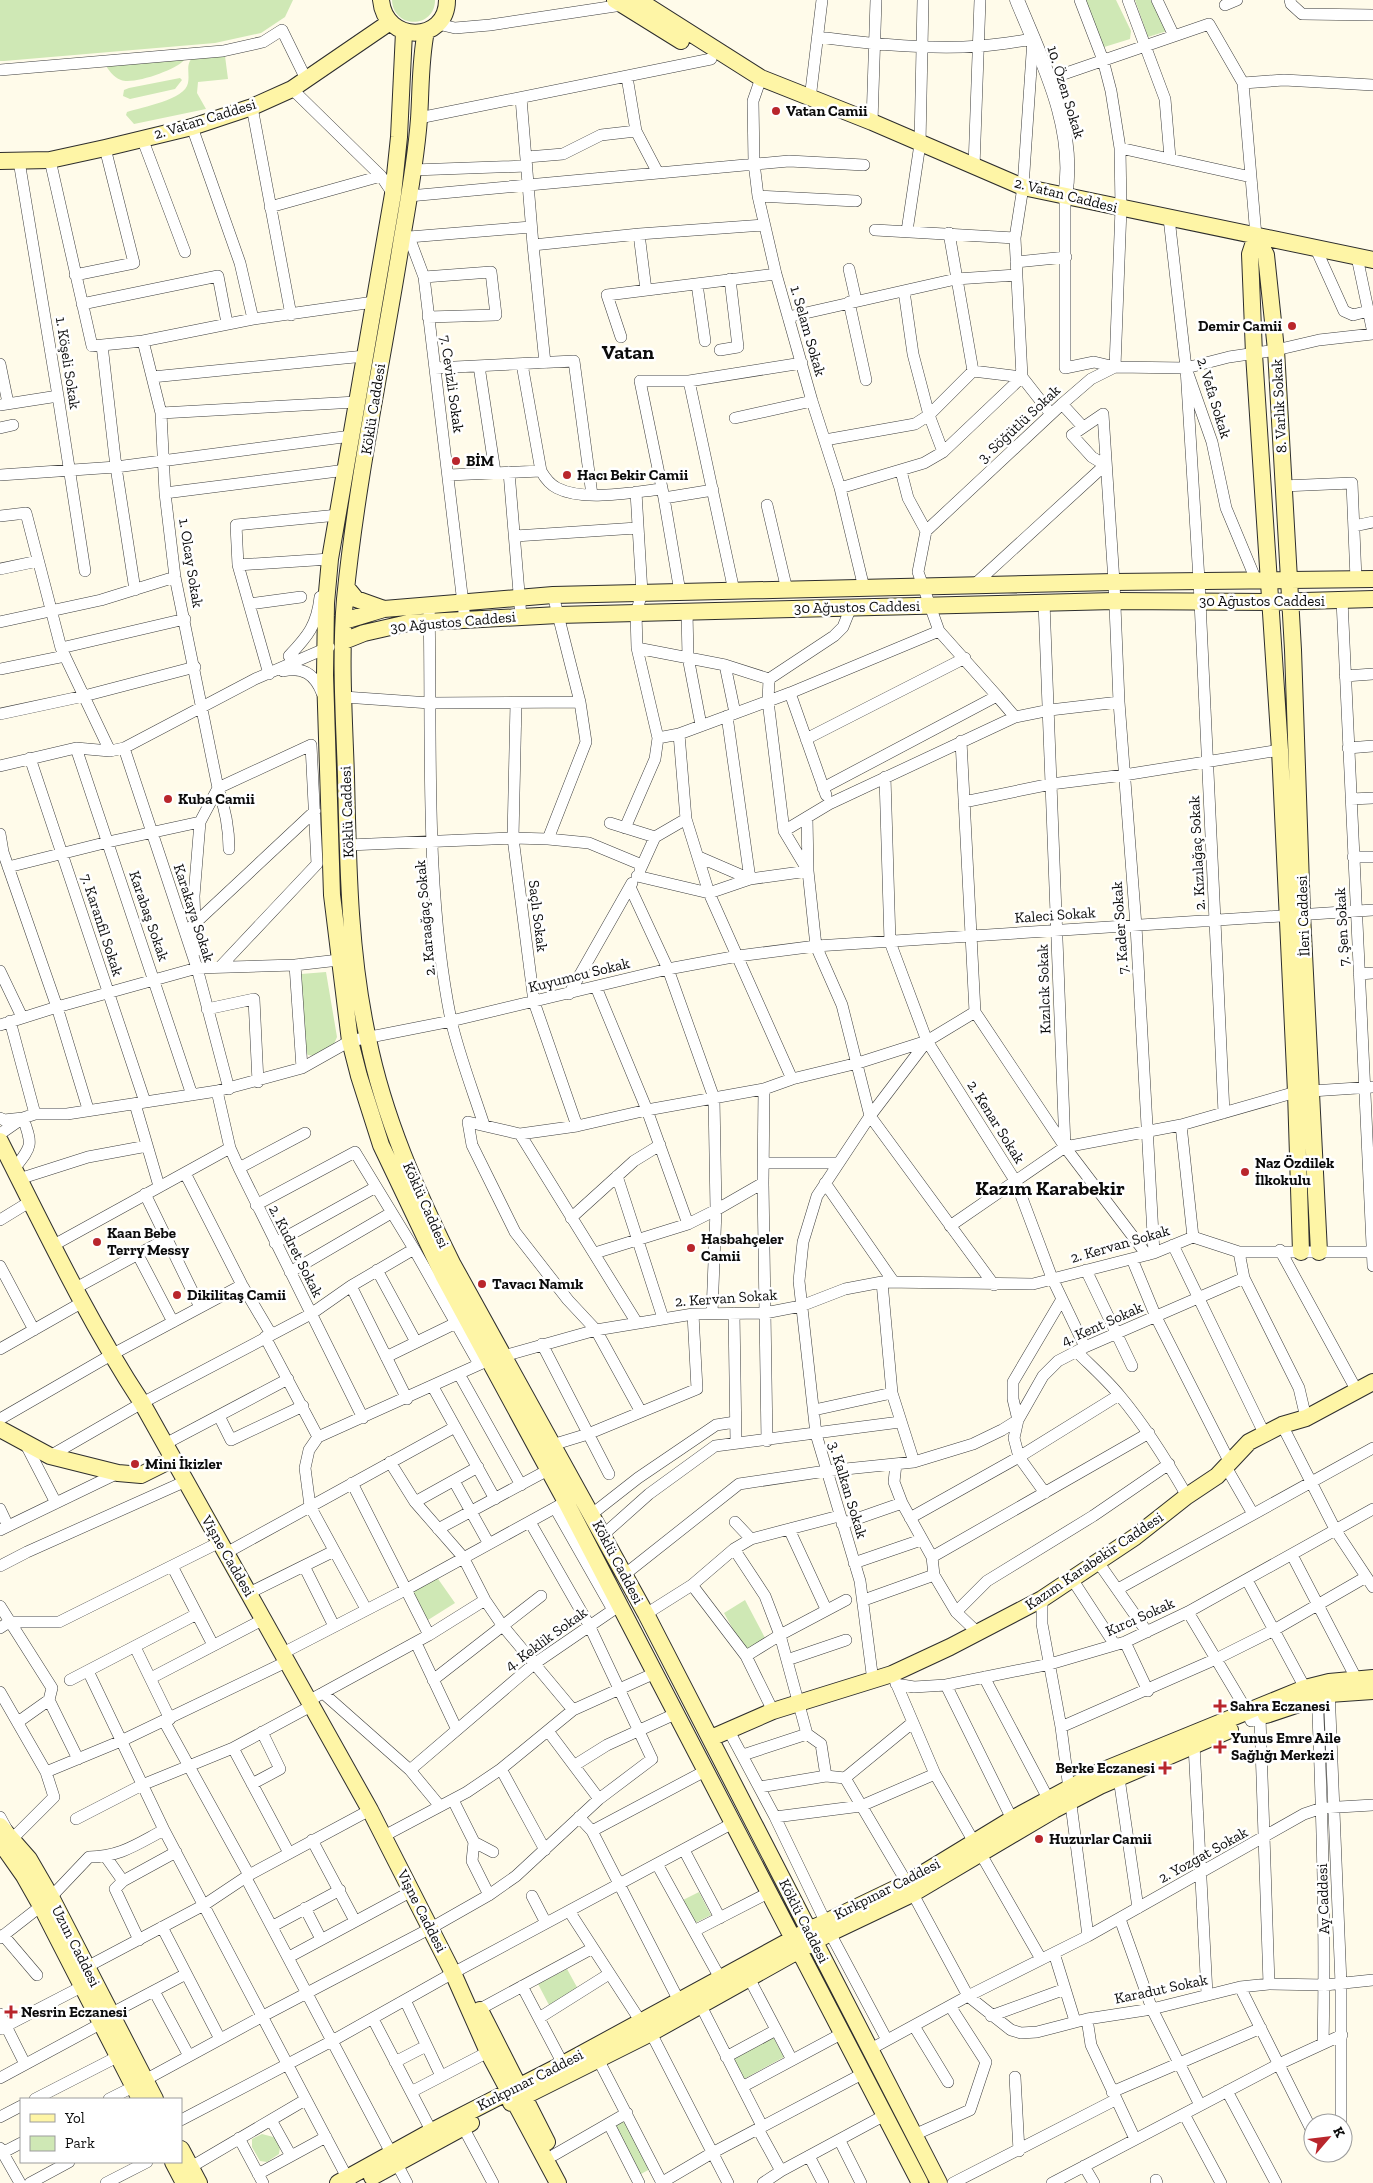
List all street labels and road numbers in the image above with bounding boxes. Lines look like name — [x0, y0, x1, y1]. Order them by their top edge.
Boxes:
street label: 10. Özen Sokak — [1043, 43, 1089, 141]
street label: 2. Vatan Caddesi — [152, 95, 258, 143]
street label: 2. Vatan Caddesi — [1012, 173, 1120, 217]
street label: 1. Selam Sokak — [786, 284, 830, 379]
street label: 1. Köşeli Sokak — [52, 316, 84, 411]
street label: 7. Cevizli Sokak — [436, 334, 468, 434]
street label: 2. Vefa Sokak — [1193, 355, 1235, 441]
street label: 8. Varlık Sokak — [1268, 358, 1290, 453]
street label: Köklü Caddesi — [357, 362, 389, 456]
street label: 3. Söğütlü Sokak — [974, 381, 1064, 467]
street label: 1. Olcay Sokak — [175, 517, 207, 609]
street label: 30 Ağustos Caddesi — [1199, 592, 1325, 610]
street label: 30 Ağustos Caddesi — [794, 597, 920, 617]
street label: 30 Ağustos Caddesi — [389, 608, 517, 636]
street label: Köklü Caddesi — [336, 766, 358, 858]
street label: 2. Kızılağaç Sokak — [1185, 795, 1209, 911]
street label: 2. Karaağaç Sokak — [411, 859, 439, 977]
street label: Karakaya Sokak — [170, 862, 218, 964]
street label: Karabaş Sokak — [125, 869, 173, 964]
street label: 7. Karanfil Sokak — [77, 872, 127, 979]
street label: İleri Caddesi — [1293, 875, 1313, 957]
street label: Saçlı Sokak — [525, 879, 551, 953]
street label: 7. Kader Sokak — [1108, 881, 1132, 975]
street label: 7. Şen Sokak — [1331, 887, 1353, 967]
street label: Kaleci Sokak — [1014, 903, 1096, 927]
street label: Kızılcık Sokak — [1033, 944, 1055, 1034]
street label: Kuyumcu Sokak — [526, 954, 632, 996]
street label: 2. Kenar Sokak — [963, 1077, 1029, 1167]
street label: Köklü Caddesi — [399, 1159, 453, 1251]
street label: 2. Kudret Sokak — [265, 1202, 327, 1300]
street label: 2. Kervan Sokak — [1068, 1221, 1172, 1267]
street label: 2. Kervan Sokak — [674, 1285, 778, 1311]
street label: 4. Kent Sokak — [1059, 1298, 1146, 1350]
street label: 3. Kalkan Sokak — [825, 1439, 871, 1541]
street label: Kazım Karabekir Caddesi — [1022, 1508, 1166, 1614]
street label: Vişne Caddesi — [197, 1511, 258, 1600]
street label: Köklü Caddesi — [588, 1517, 648, 1607]
street label: Kırcı Sokak — [1103, 1594, 1177, 1640]
street label: 4. Keklik Sokak — [502, 1603, 591, 1675]
street label: 2. Yozgat Sokak — [1155, 1823, 1251, 1887]
street label: Kırkpınar Caddesi — [831, 1854, 943, 1924]
street label: Ay Caddesi — [1313, 1863, 1333, 1935]
street label: Vişne Caddesi — [393, 1866, 451, 1955]
street label: Köklü Caddesi — [775, 1876, 833, 1966]
street label: Uzun Caddesi — [48, 1902, 104, 1990]
street label: Karadut Sokak — [1113, 1970, 1209, 2008]
street label: Kırkpınar Caddesi — [474, 2045, 586, 2115]

